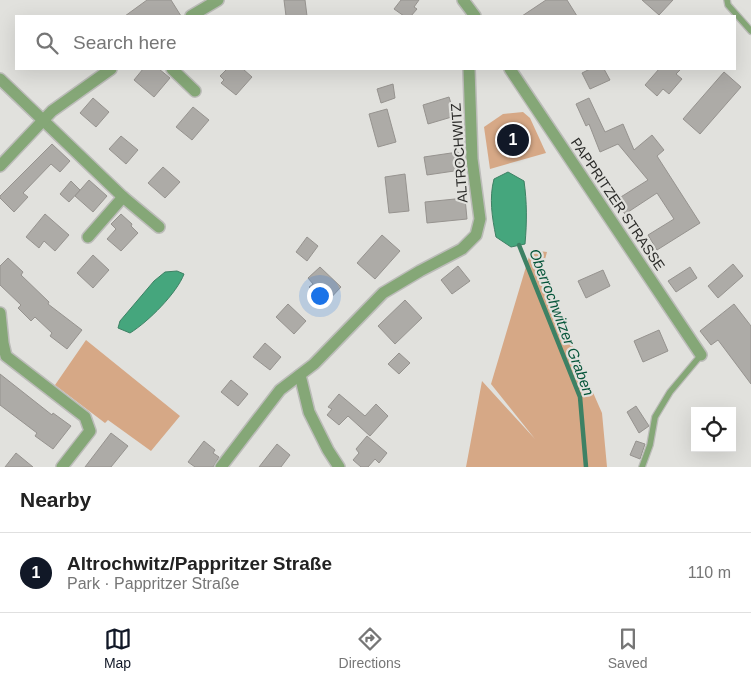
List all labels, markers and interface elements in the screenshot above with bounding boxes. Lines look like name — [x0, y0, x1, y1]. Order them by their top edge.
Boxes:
search box — [15, 15, 736, 70]
icon: search — [33, 29, 61, 57]
text: Search here — [73, 32, 177, 53]
street label: ALTROCHWITZ — [447, 102, 470, 203]
pin: 1 — [497, 121, 529, 159]
street label: PAPPRITZER STRASSE — [568, 135, 668, 273]
water label: Oberrochwitzer Graben — [526, 246, 598, 398]
your location — [307, 283, 333, 309]
map controls — [691, 407, 736, 452]
button: locate — [691, 407, 736, 452]
text: Nearby — [20, 488, 91, 511]
text: Altrochwitz/Pappritzer Straße — [67, 553, 332, 574]
text: 1 — [32, 564, 40, 581]
text: 110 m — [688, 564, 731, 581]
text: Park · Pappritzer Straße — [67, 575, 240, 592]
tab: Map — [104, 625, 132, 671]
tab: Directions — [339, 625, 401, 671]
tab: Saved — [608, 625, 647, 671]

